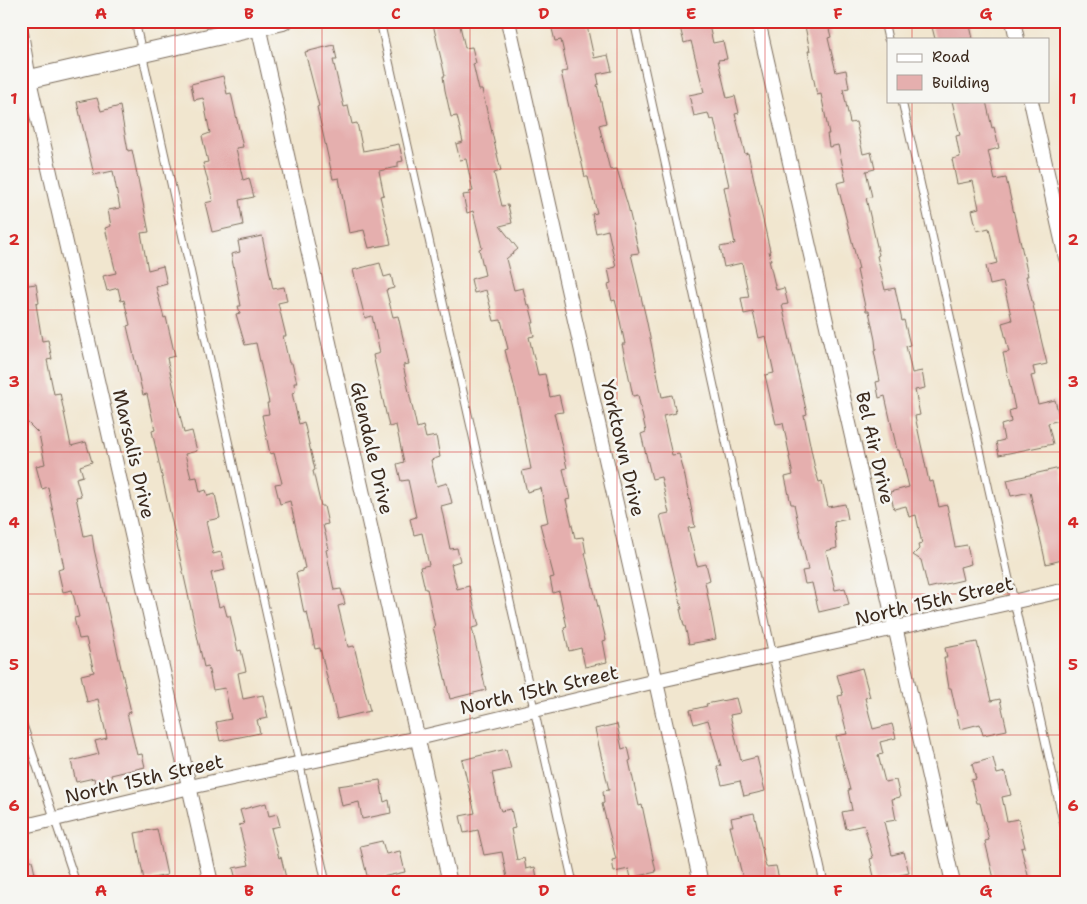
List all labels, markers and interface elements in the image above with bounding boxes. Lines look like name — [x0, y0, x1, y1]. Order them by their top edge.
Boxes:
text: A — [95, 3, 107, 24]
text: B — [244, 3, 254, 24]
text: C — [391, 3, 401, 24]
text: D — [538, 3, 550, 24]
text: E — [686, 3, 696, 24]
text: F — [833, 3, 843, 24]
text: G — [980, 3, 993, 24]
legend — [887, 38, 1050, 102]
text: Road — [932, 47, 970, 67]
text: Building — [932, 73, 989, 93]
text: 1 — [10, 88, 18, 109]
text: 1 — [1069, 88, 1077, 109]
text: 2 — [8, 229, 20, 250]
text: 2 — [1067, 229, 1079, 250]
text: 3 — [8, 371, 20, 392]
text: 3 — [1067, 371, 1079, 392]
street label: Yorktown Drive — [595, 377, 651, 519]
street label: Glendale Drive — [345, 379, 399, 517]
street label: Marsalis Drive — [107, 387, 161, 521]
street label: Bel Air Drive — [850, 389, 900, 507]
text: 4 — [8, 512, 20, 533]
text: 4 — [1067, 512, 1079, 533]
street label: North 15th Street — [852, 571, 1016, 631]
text: 5 — [9, 654, 19, 675]
text: 5 — [1068, 654, 1078, 675]
street label: North 15th Street — [457, 660, 621, 720]
street label: North 15th Street — [62, 749, 226, 809]
text: 6 — [8, 795, 20, 816]
text: 6 — [1067, 795, 1079, 816]
text: A — [95, 880, 107, 901]
text: B — [244, 880, 254, 901]
text: C — [391, 880, 401, 901]
text: D — [538, 880, 550, 901]
text: E — [686, 880, 696, 901]
text: F — [833, 880, 843, 901]
text: G — [980, 880, 993, 901]

